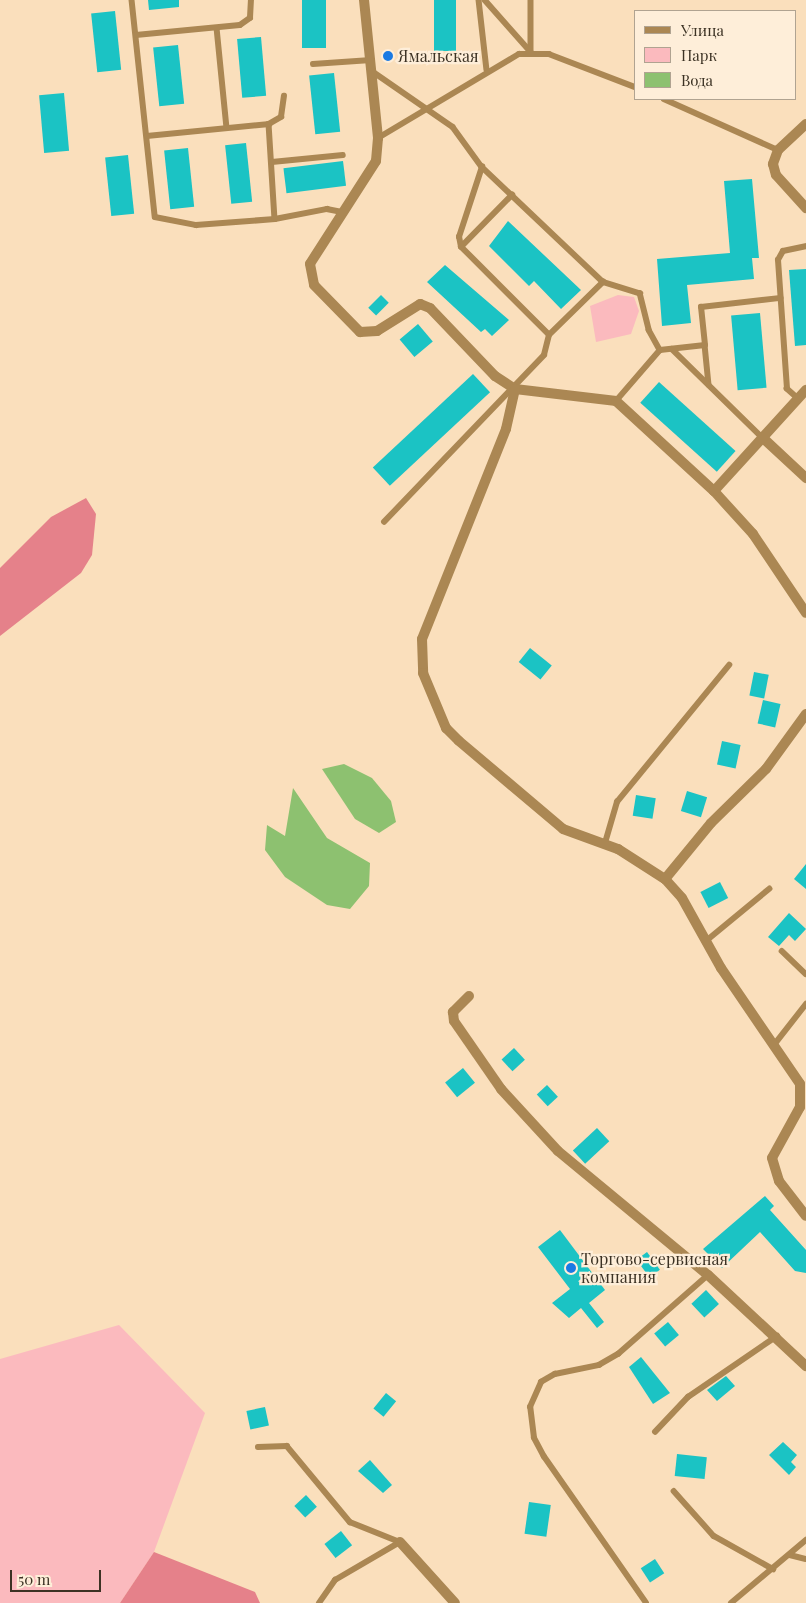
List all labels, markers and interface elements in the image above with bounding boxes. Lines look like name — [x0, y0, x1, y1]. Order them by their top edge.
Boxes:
legend — [634, 10, 796, 100]
text: Улица — [681, 20, 724, 40]
text: Парк — [681, 45, 717, 65]
place label: Ямальская — [398, 46, 479, 66]
marker: Ямальская — [382, 50, 394, 62]
text: Вода — [681, 70, 713, 90]
place label: Торгово-сервисная компания — [581, 1249, 728, 1287]
marker: Торгово-сервисная компания — [565, 1262, 577, 1274]
scale bar — [12, 1560, 104, 1592]
text: 50 m — [18, 1569, 50, 1589]

